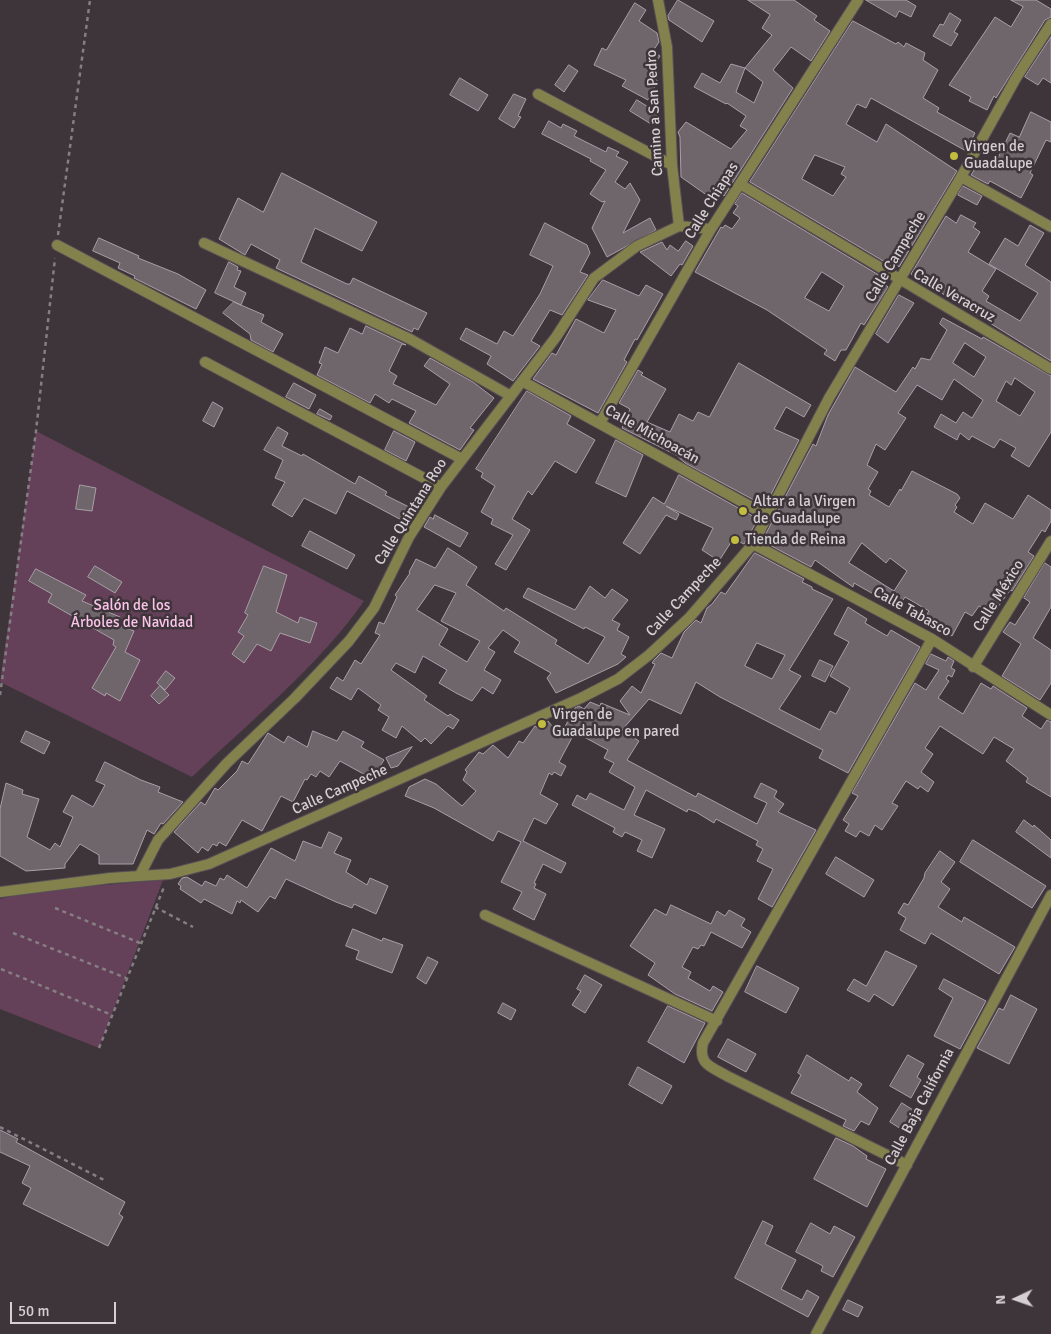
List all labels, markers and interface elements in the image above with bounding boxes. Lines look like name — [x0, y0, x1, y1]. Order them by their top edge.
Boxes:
street label: Camino a San Pedro — [643, 49, 667, 177]
place label: Virgen de Guadalupe — [964, 138, 1033, 173]
marker: Virgen de Guadalupe — [948, 150, 960, 162]
street label: Calle Chiapas — [681, 159, 743, 243]
street label: Calle Campeche — [862, 208, 930, 306]
street label: Calle Veracruz — [910, 265, 998, 327]
street label: Calle Michoacán — [602, 402, 702, 468]
street label: Calle Quintana Roo — [371, 455, 451, 569]
place label: Altar a la Virgen de Guadalupe — [753, 493, 856, 528]
marker: Altar a la Virgen de Guadalupe — [737, 505, 749, 517]
place label: Tienda de Reina — [745, 531, 846, 549]
marker: Tienda de Reina — [729, 534, 741, 546]
street label: Calle Campeche — [642, 553, 726, 641]
street label: Calle México — [970, 557, 1028, 635]
street label: Calle Tabasco — [870, 583, 954, 641]
park label: Salón de los Árboles de Navidad — [71, 597, 193, 632]
place label: Virgen de Guadalupe en pared — [552, 706, 679, 741]
marker: Virgen de Guadalupe en pared — [536, 718, 548, 730]
street label: Calle Campeche — [289, 761, 391, 819]
street label: Calle Baja California — [881, 1045, 959, 1169]
north arrow — [991, 1274, 1041, 1324]
scale bar — [12, 1292, 119, 1324]
text: N — [992, 1294, 1009, 1305]
text: 50 m — [18, 1302, 49, 1320]

